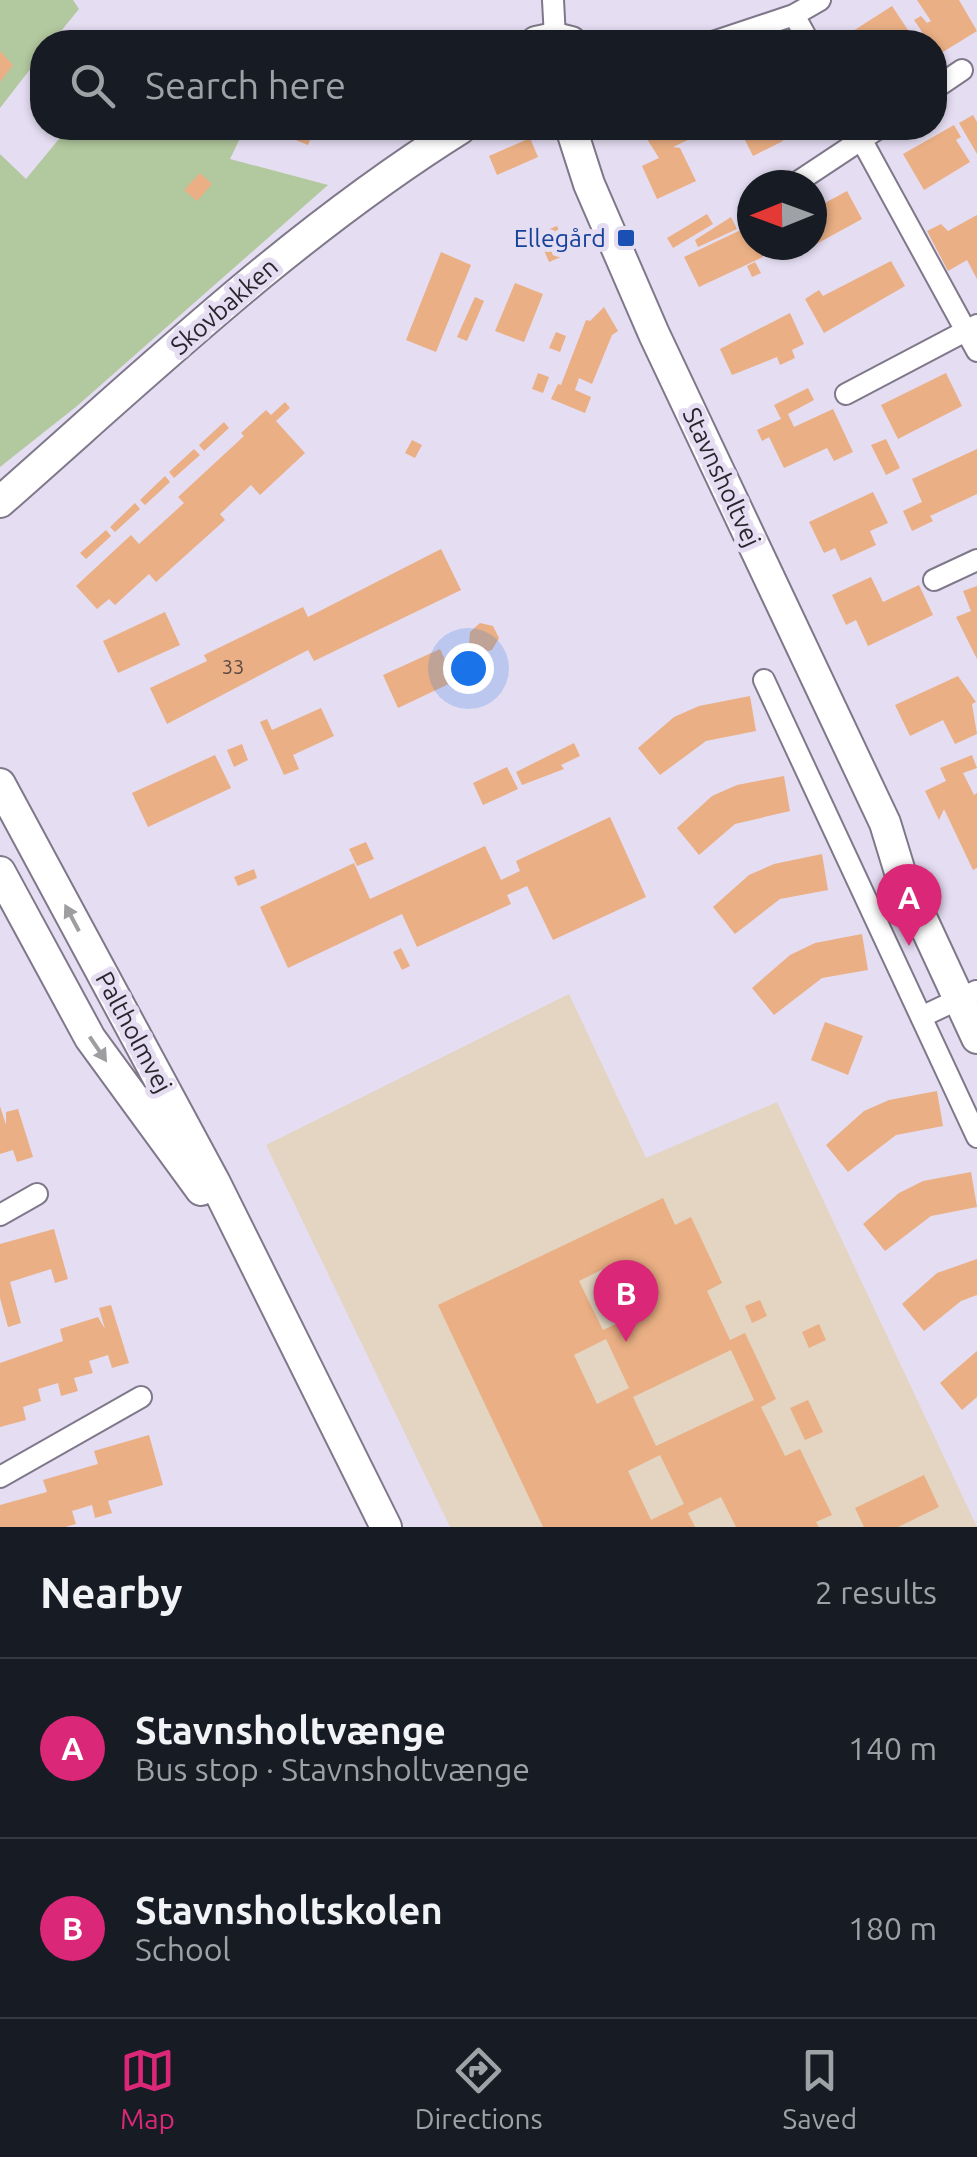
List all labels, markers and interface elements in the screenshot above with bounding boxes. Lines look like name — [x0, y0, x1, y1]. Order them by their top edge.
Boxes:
search box — [30, 30, 947, 140]
icon: search — [65, 58, 120, 113]
text: Search here — [145, 64, 346, 106]
north arrow — [737, 170, 827, 260]
place label: Ellegård — [514, 224, 606, 252]
marker: Ellegård — [615, 227, 637, 249]
street label: Skovbakken — [165, 252, 283, 360]
street label: Stavnsholtvej — [678, 403, 766, 551]
your location — [443, 643, 494, 694]
house number: 33 — [222, 655, 244, 678]
pin: A — [876, 864, 942, 946]
one-way arrow — [64, 903, 81, 932]
street label: Paltholmvej — [90, 967, 178, 1097]
one-way arrow — [88, 1036, 107, 1063]
pin: B — [594, 1260, 658, 1342]
text: Nearby — [40, 1569, 183, 1616]
text: 2 results — [815, 1574, 937, 1610]
text: Stavnsholtvænge — [135, 1709, 446, 1751]
text: A — [61, 1730, 84, 1766]
text: 140 m — [848, 1730, 937, 1766]
text: Bus stop · Stavnsholtvænge — [135, 1751, 530, 1787]
text: Stavnsholtskolen — [135, 1889, 443, 1931]
text: B — [62, 1910, 83, 1946]
text: 180 m — [848, 1910, 937, 1946]
text: School — [135, 1931, 231, 1967]
tab: Map — [120, 2043, 175, 2134]
tab: Directions — [415, 2043, 543, 2134]
tab: Saved — [783, 2043, 857, 2134]

